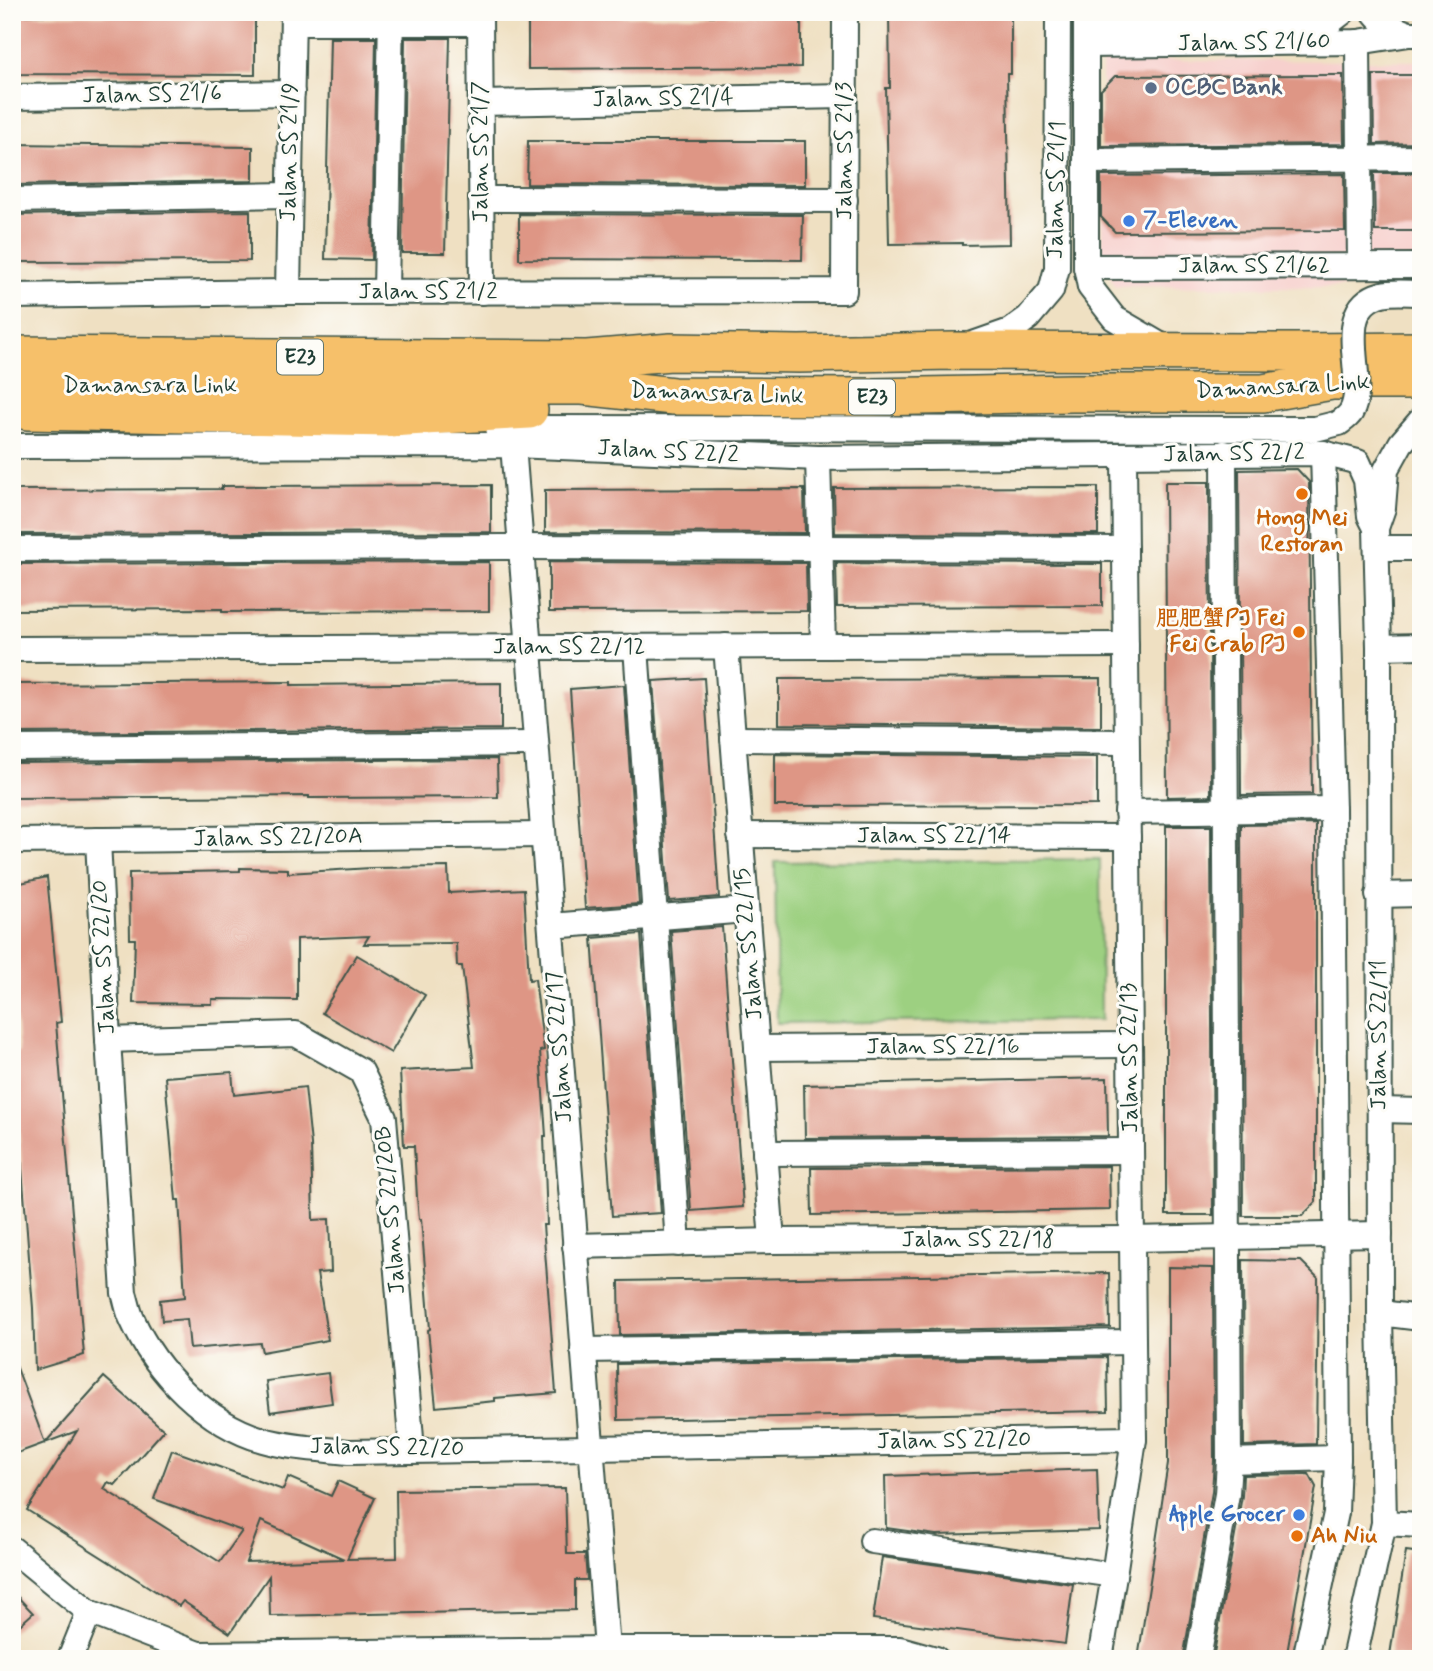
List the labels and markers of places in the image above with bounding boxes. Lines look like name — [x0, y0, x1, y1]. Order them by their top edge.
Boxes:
place label: OCBC Bank — [1165, 73, 1283, 103]
marker: OCBC Bank — [1143, 80, 1159, 96]
place label: 7-Eleven — [1143, 206, 1238, 236]
marker: 7-Eleven — [1121, 213, 1137, 229]
marker: Hong Mei Restoran — [1294, 486, 1310, 502]
place label: Hong Mei Restoran — [1256, 504, 1348, 560]
place label: 肥肥蟹PJ Fei Fei Crab PJ — [1156, 604, 1285, 660]
marker: 肥肥蟹PJ Fei Fei Crab PJ — [1291, 624, 1307, 640]
place label: Apple Grocer — [1169, 1500, 1286, 1531]
marker: Apple Grocer — [1291, 1507, 1307, 1523]
place label: Ah Niu — [1311, 1521, 1378, 1551]
marker: Ah Niu — [1289, 1528, 1305, 1544]

